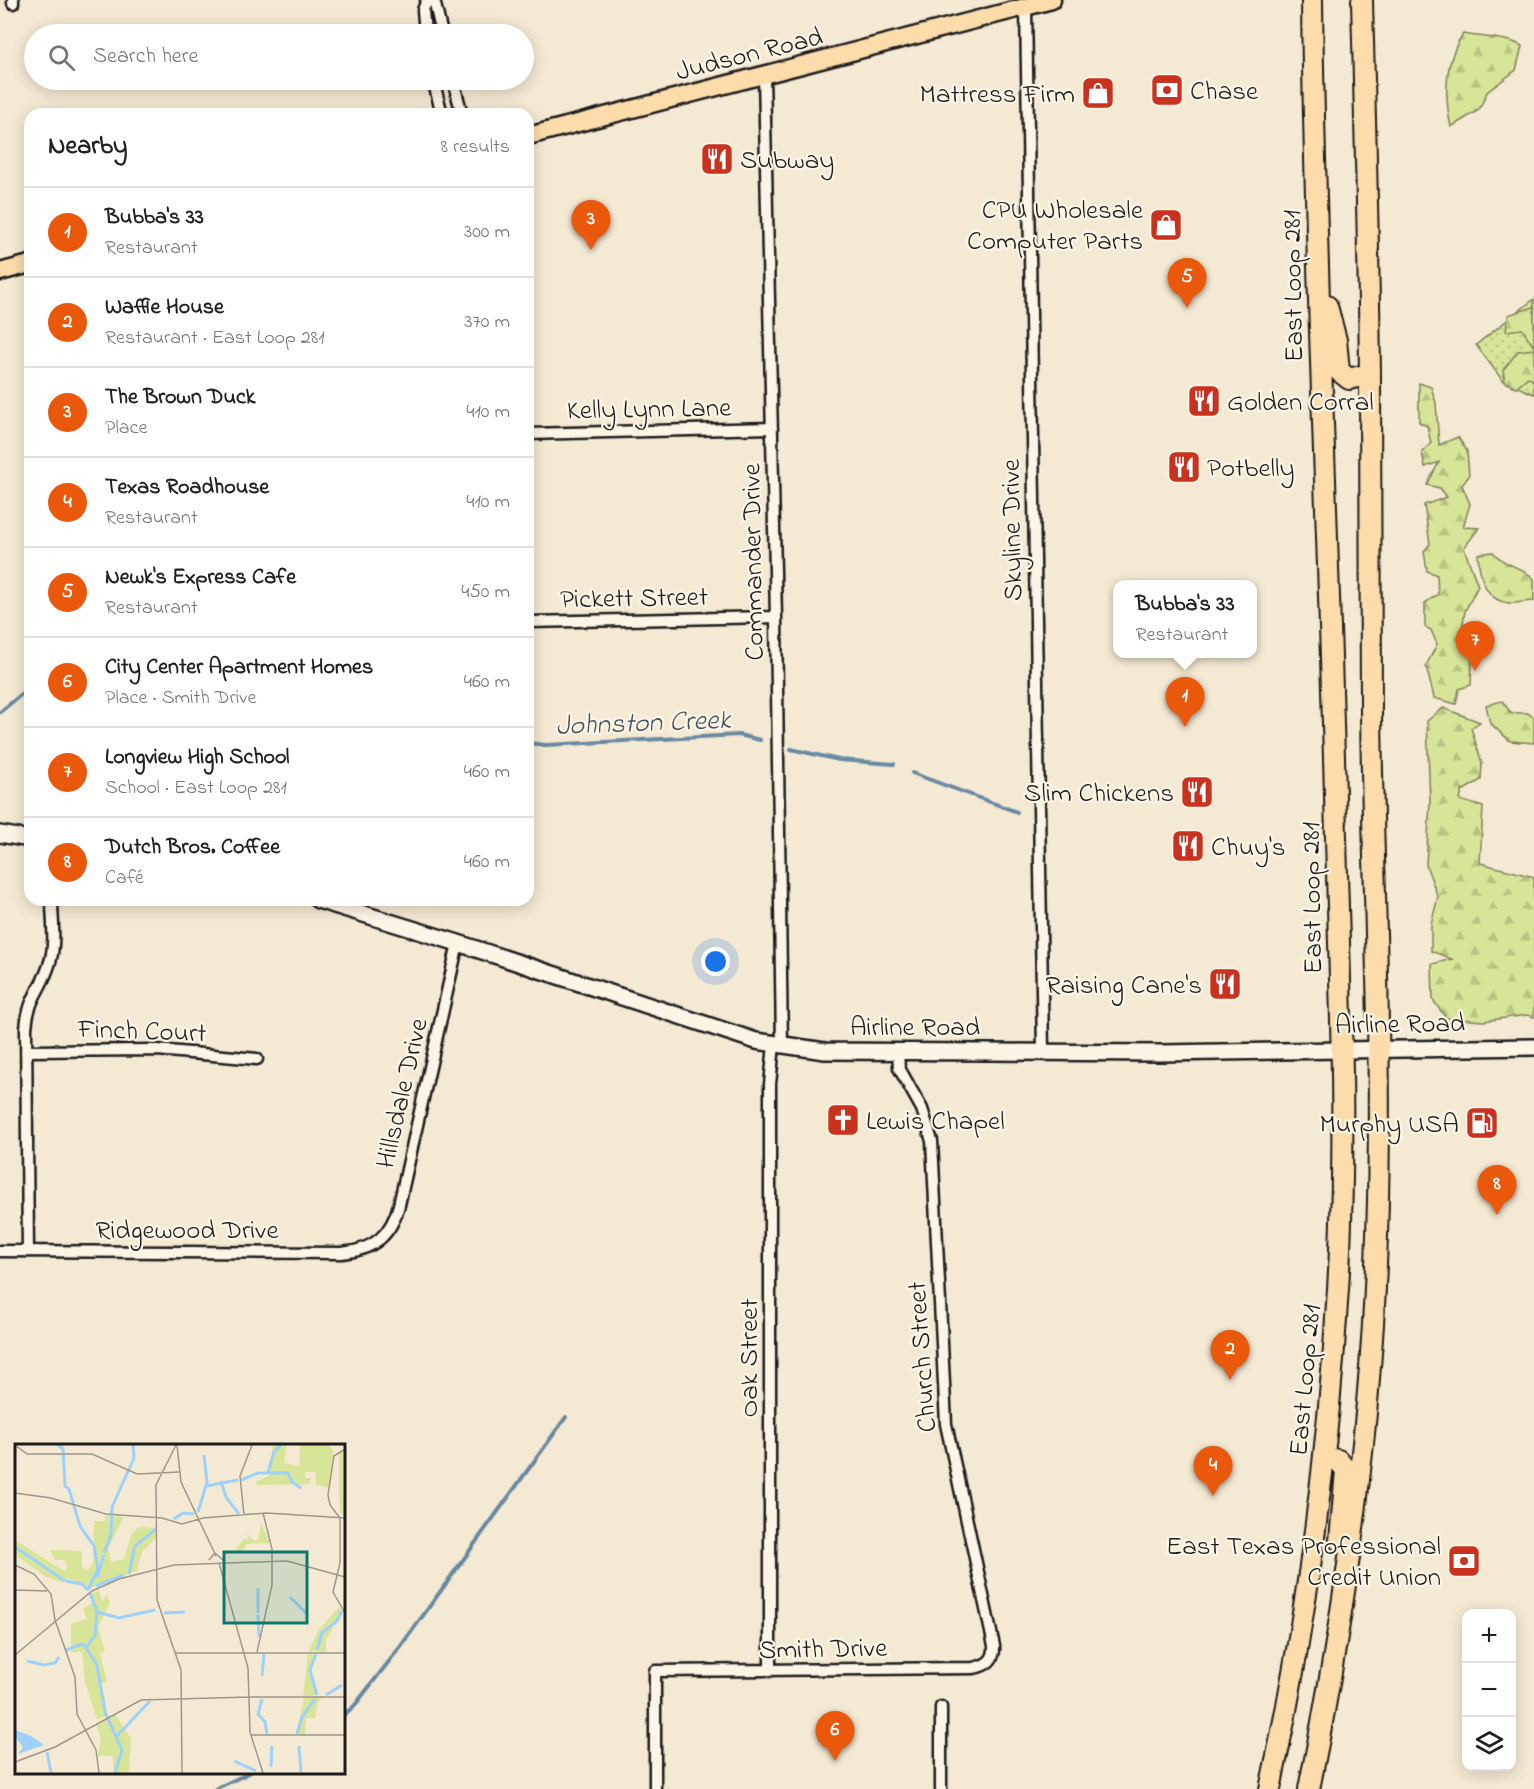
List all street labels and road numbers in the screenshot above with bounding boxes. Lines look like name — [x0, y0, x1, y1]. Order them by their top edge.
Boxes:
street label: Judson Road — [672, 18, 827, 93]
street label: East Loop 281 — [1274, 210, 1315, 362]
street label: Kelly Lynn Lane — [567, 390, 732, 431]
street label: Skyline Drive — [993, 458, 1034, 601]
street label: Commander Drive — [733, 462, 776, 661]
street label: Pickett Street — [560, 579, 708, 620]
street label: East Loop 281 — [1293, 822, 1334, 974]
street label: Airline Road — [1335, 1005, 1465, 1046]
street label: Airline Road — [850, 1009, 980, 1048]
street label: Finch Court — [76, 1011, 207, 1054]
street label: Hillsdale Drive — [367, 1014, 440, 1172]
street label: Ridgewood Drive — [95, 1212, 279, 1251]
street label: Church Street — [899, 1280, 948, 1433]
street label: Oak Street — [731, 1299, 770, 1417]
street label: East Loop 281 — [1280, 1303, 1333, 1458]
street label: Smith Drive — [759, 1630, 888, 1671]

